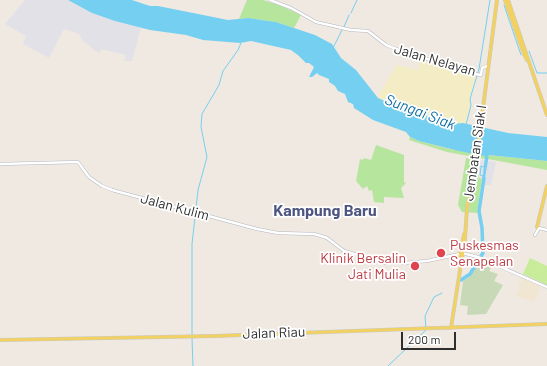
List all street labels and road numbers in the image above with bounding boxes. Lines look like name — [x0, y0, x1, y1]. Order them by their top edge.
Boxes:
street label: Jalan Nelayan — [392, 40, 478, 80]
street label: Jembatan Siak I — [460, 104, 490, 202]
street label: Jalan Kulim — [139, 190, 211, 224]
street label: Jalan Riau — [242, 324, 306, 342]

